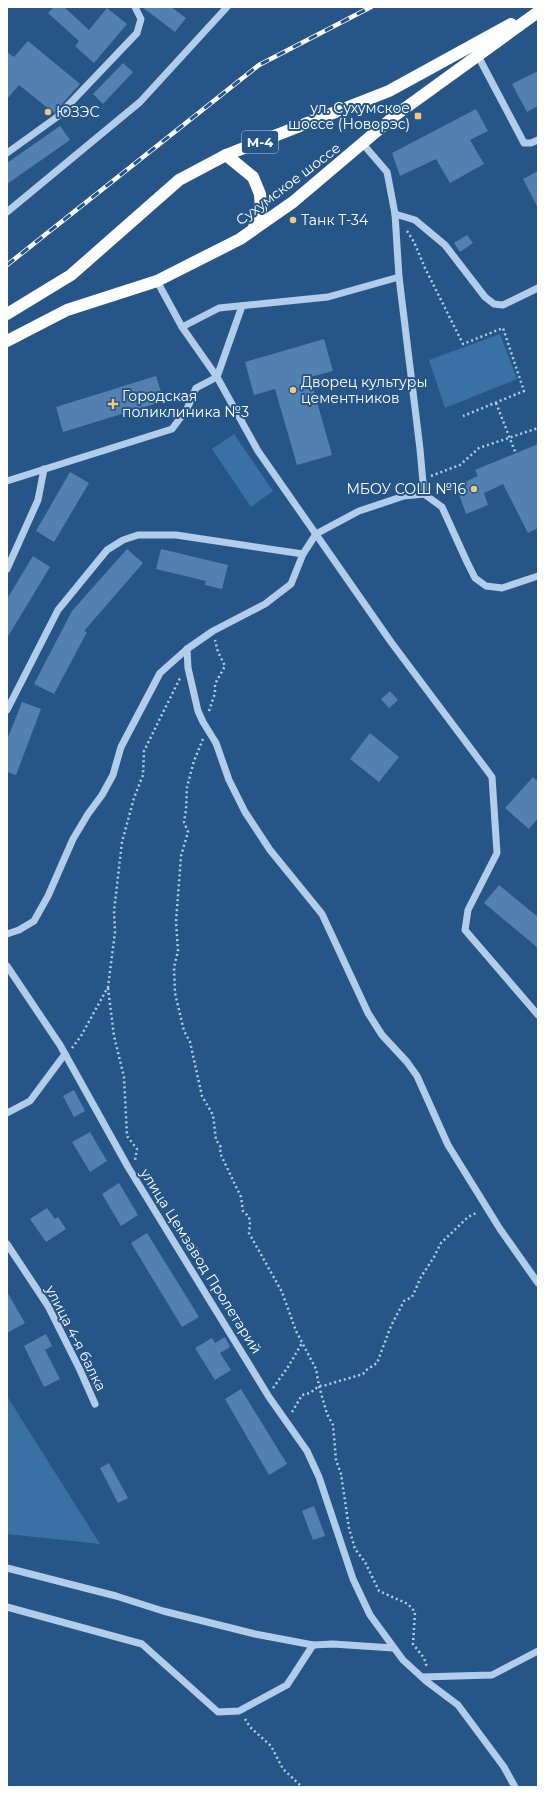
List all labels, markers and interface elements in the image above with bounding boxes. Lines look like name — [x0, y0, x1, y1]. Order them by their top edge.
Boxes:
place label: ул. Сухумское шоссе (Новорэс) — [288, 99, 410, 133]
place label: ЮЗЭС — [56, 103, 99, 121]
marker: ЮЗЭС — [43, 107, 53, 117]
marker: ул. Сухумское шоссе (Новорэс) — [413, 111, 423, 121]
road number: М-4 — [242, 131, 278, 153]
street label: Сухумское шоссе — [232, 139, 344, 229]
place label: Танк Т-34 — [301, 211, 369, 229]
marker: Танк Т-34 — [288, 215, 298, 225]
place label: Дворец культуры цементников — [301, 373, 427, 407]
marker: Дворец культуры цементников — [288, 385, 298, 395]
place label: Городская поликлиника №3 — [122, 387, 249, 421]
marker: Городская поликлиника №3 — [107, 398, 119, 410]
place label: МБОУ СОШ №16 — [346, 480, 466, 498]
marker: МБОУ СОШ №16 — [469, 484, 479, 494]
street label: улица Цемзавод Пролетарий — [136, 1164, 266, 1357]
street label: улица 4-я балка — [41, 1281, 110, 1394]

